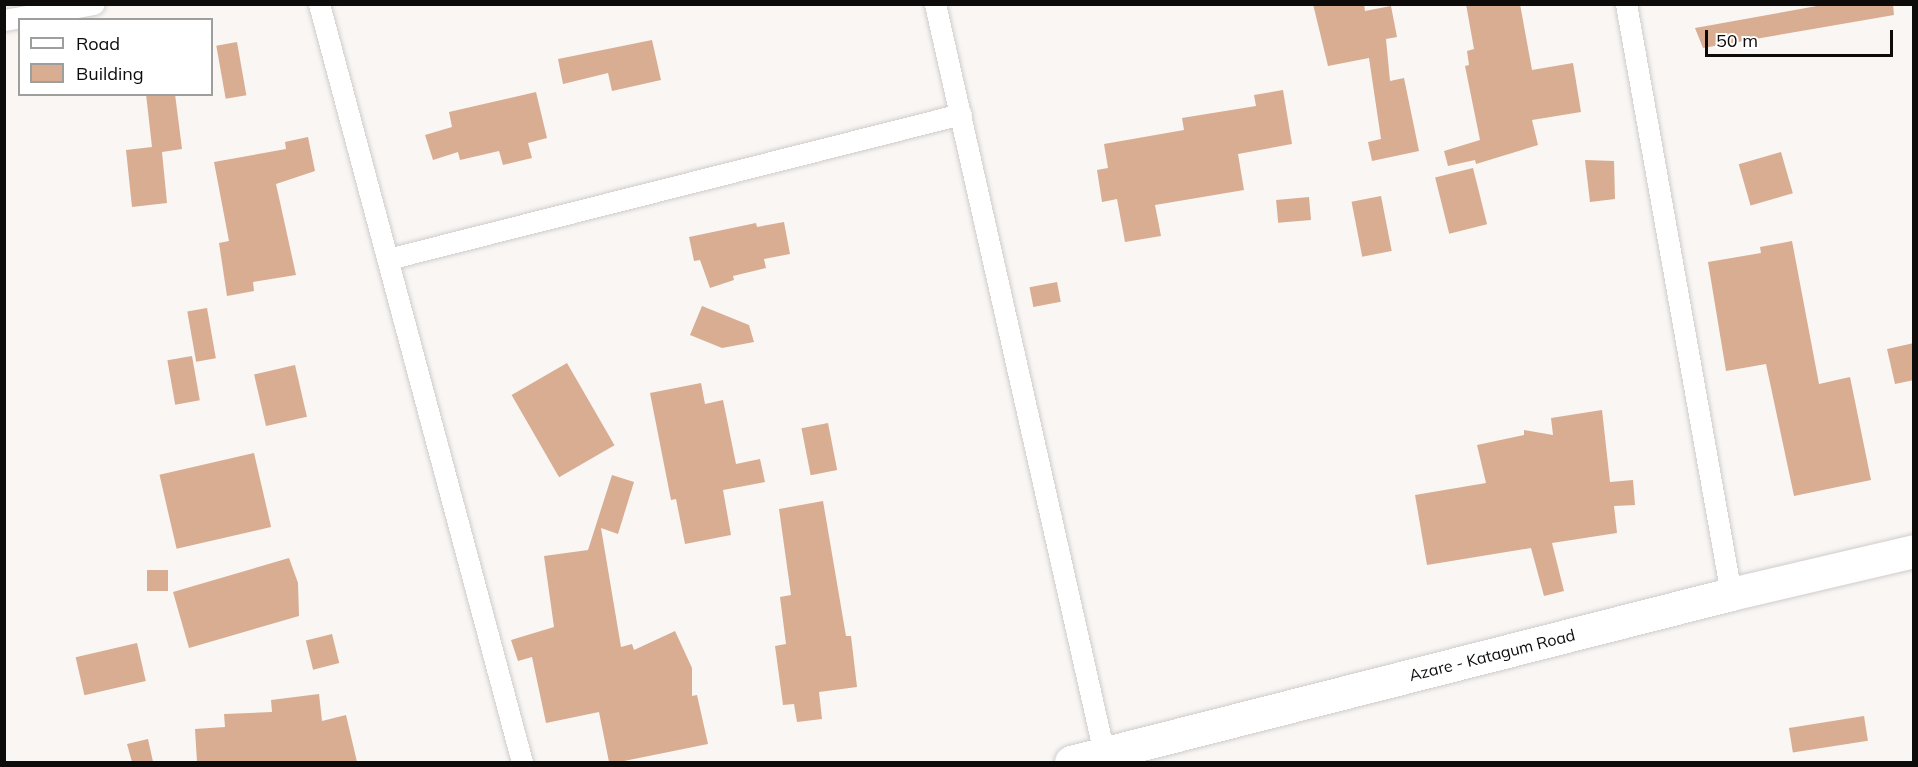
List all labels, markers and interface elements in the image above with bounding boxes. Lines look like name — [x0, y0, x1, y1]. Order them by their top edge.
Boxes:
legend — [18, 18, 213, 96]
scale bar — [1708, 18, 1896, 56]
text: 50 m — [1716, 29, 1758, 52]
text: Road — [76, 32, 120, 55]
text: Building — [76, 62, 144, 85]
street label: Azare - Katagum Road — [1407, 625, 1577, 685]

